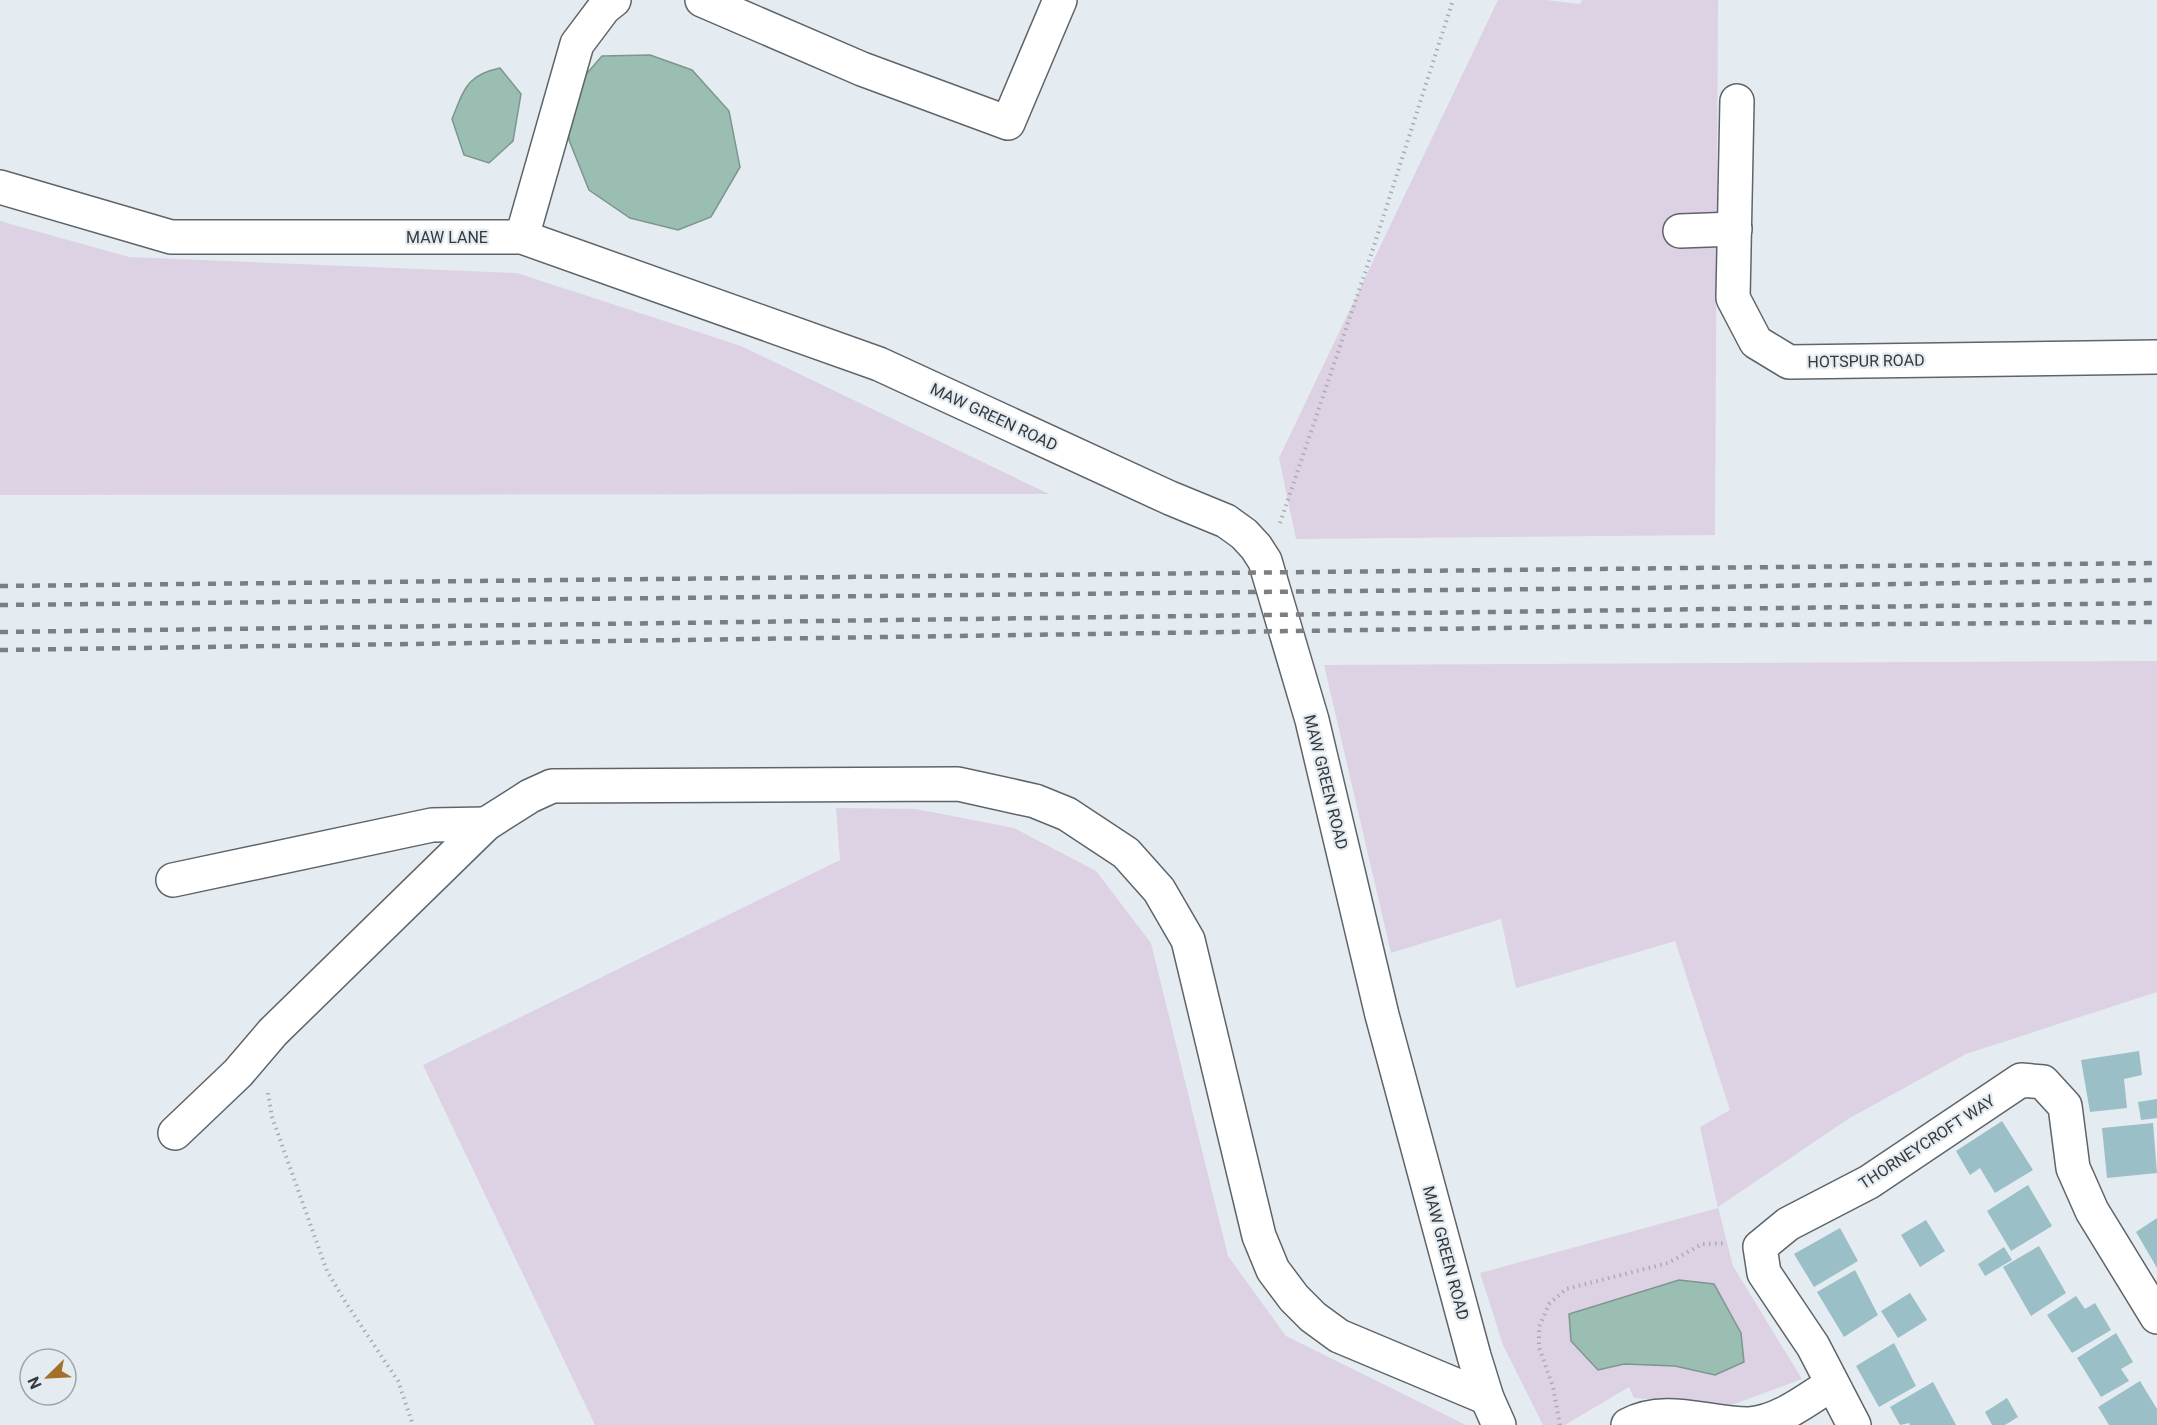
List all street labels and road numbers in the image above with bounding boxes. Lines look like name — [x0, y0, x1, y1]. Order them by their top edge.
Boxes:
street label: MAW LANE — [406, 228, 488, 247]
street label: HOTSPUR ROAD — [1807, 350, 1925, 372]
street label: MAW GREEN ROAD — [927, 379, 1061, 455]
street label: MAW GREEN ROAD — [1300, 713, 1352, 851]
street label: THORNEYCROFT WAY — [1855, 1091, 1999, 1193]
street label: MAW GREEN ROAD — [1419, 1184, 1473, 1322]

